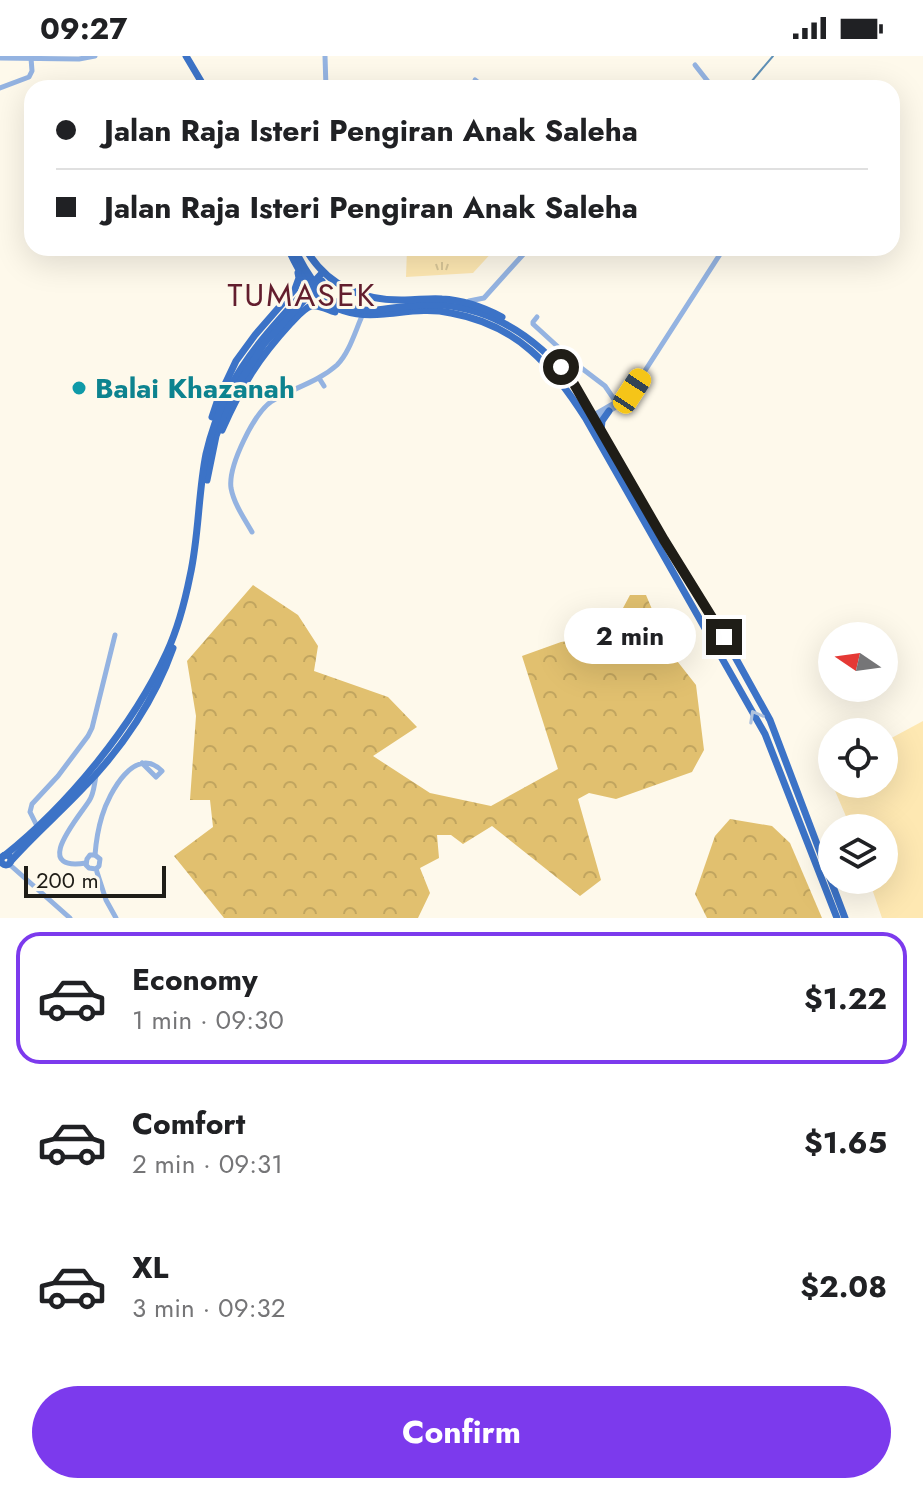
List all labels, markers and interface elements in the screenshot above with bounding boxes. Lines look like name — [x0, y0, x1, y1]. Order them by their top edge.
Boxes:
text: 09:27 — [40, 7, 127, 50]
text: Jalan Raja Isteri Pengiran Anak Saleha — [104, 109, 638, 152]
text: Jalan Raja Isteri Pengiran Anak Saleha — [104, 186, 638, 229]
district label: TUMASEK — [227, 272, 377, 318]
route start — [543, 349, 579, 385]
car — [609, 364, 655, 418]
place label: Balai Khazanah — [95, 368, 295, 409]
marker: Balai Khazanah — [70, 379, 88, 397]
callout: 2 min — [564, 609, 696, 665]
text: 2 min — [596, 617, 664, 655]
route end — [706, 619, 742, 655]
north arrow — [818, 622, 898, 702]
map controls — [818, 622, 898, 894]
one-way arrow — [750, 710, 765, 724]
button: locate — [818, 718, 898, 798]
button: layers — [818, 814, 898, 894]
scale bar — [24, 862, 166, 898]
text: 200 m — [36, 864, 99, 896]
text: Economy — [132, 958, 258, 1001]
icon: car — [36, 962, 108, 1034]
text: $1.22 — [804, 977, 887, 1020]
text: 1 min · 09:30 — [132, 1001, 284, 1039]
text: Comfort — [132, 1102, 245, 1145]
icon: car — [36, 1106, 108, 1178]
text: $1.65 — [804, 1121, 887, 1164]
text: 2 min · 09:31 — [132, 1145, 283, 1183]
text: XL — [132, 1246, 168, 1289]
icon: car — [36, 1250, 108, 1322]
text: $2.08 — [800, 1265, 887, 1308]
text: 3 min · 09:32 — [132, 1289, 285, 1327]
button: Confirm — [32, 1386, 891, 1478]

